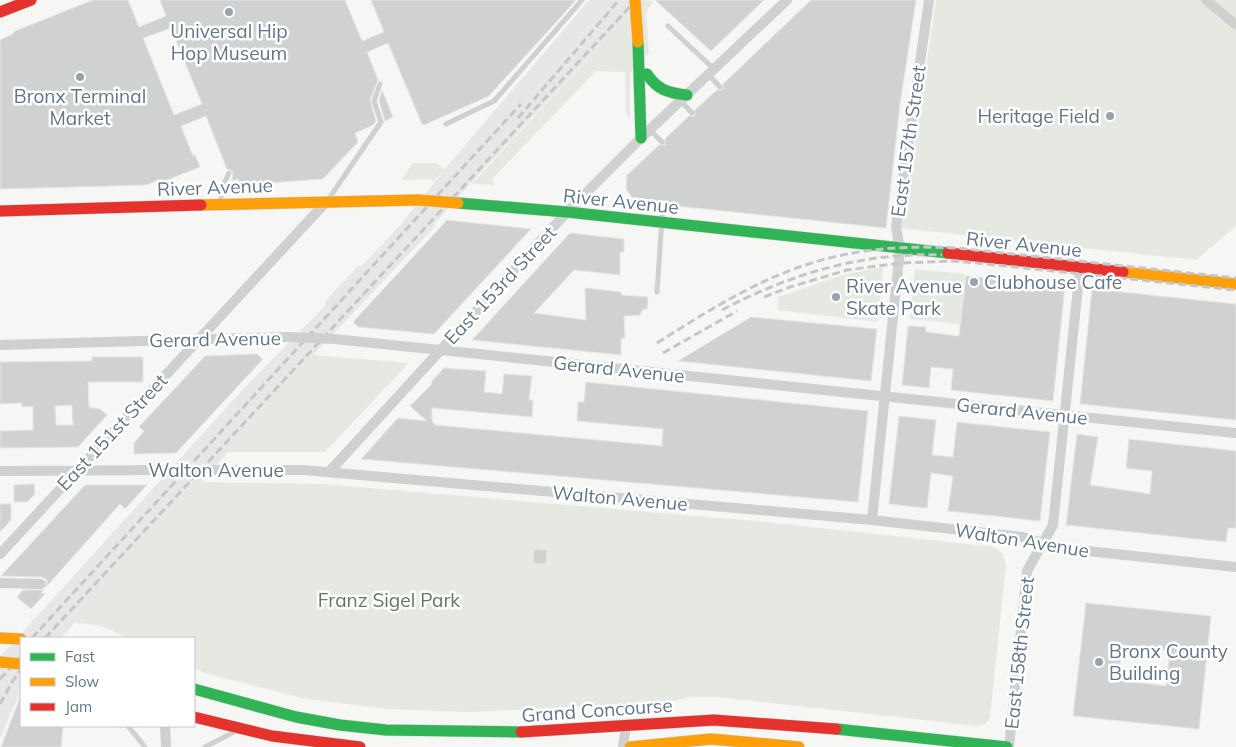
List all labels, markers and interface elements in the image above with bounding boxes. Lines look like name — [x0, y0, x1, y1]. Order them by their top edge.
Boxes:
marker: Universal Hip Hop Museum — [223, 6, 235, 18]
place label: Universal Hip Hop Museum — [170, 19, 288, 65]
street label: East 157th Street — [885, 63, 931, 218]
marker: Bronx Terminal Market — [74, 71, 86, 83]
place label: Bronx Terminal Market — [14, 84, 146, 130]
place label: Heritage Field — [977, 104, 1100, 128]
marker: Heritage Field — [1104, 110, 1116, 122]
street label: River Avenue — [157, 173, 273, 201]
street label: River Avenue — [562, 183, 680, 219]
street label: East 153rd Street — [439, 221, 561, 349]
street label: River Avenue — [965, 226, 1083, 262]
place label: Clubhouse Cafe — [984, 270, 1122, 294]
place label: River Avenue Skate Park — [846, 274, 962, 320]
marker: Clubhouse Cafe — [968, 276, 980, 288]
marker: River Avenue Skate Park — [830, 291, 842, 303]
street label: Gerard Avenue — [149, 326, 281, 352]
street label: Gerard Avenue — [552, 350, 686, 388]
street label: East 151st Street — [52, 368, 173, 495]
street label: Gerard Avenue — [955, 392, 1089, 430]
street label: Walton Avenue — [148, 458, 284, 482]
street label: Walton Avenue — [551, 480, 689, 516]
street label: Walton Avenue — [953, 518, 1091, 562]
street label: East 158th Street — [999, 575, 1039, 730]
park label: Franz Sigel Park — [318, 588, 460, 612]
legend — [20, 637, 195, 727]
place label: Bronx County Building — [1109, 639, 1228, 685]
text: Fast — [65, 647, 95, 666]
marker: Bronx County Building — [1093, 656, 1105, 668]
text: Slow — [65, 672, 99, 691]
street label: Grand Concourse — [521, 693, 673, 727]
text: Jam — [65, 697, 92, 716]

